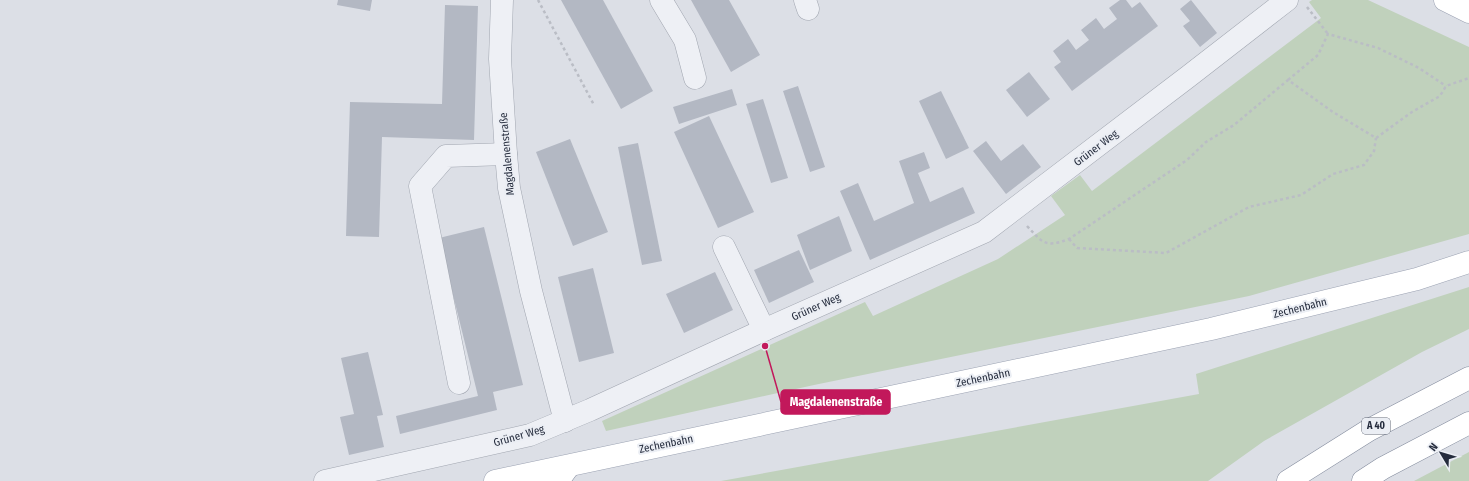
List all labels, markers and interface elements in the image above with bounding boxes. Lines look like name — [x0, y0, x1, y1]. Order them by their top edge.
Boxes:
street label: Magdalenenstraße — [497, 112, 517, 196]
street label: Grüner Weg — [1071, 127, 1121, 169]
street label: Grüner Weg — [789, 290, 843, 324]
street label: Zechenbahn — [1272, 295, 1328, 321]
street label: Zechenbahn — [955, 366, 1011, 390]
callout: Magdalenenstraße — [781, 390, 890, 414]
text: Magdalenenstraße — [790, 395, 882, 409]
road number: A 40 — [1362, 418, 1390, 434]
street label: Grüner Weg — [492, 422, 547, 449]
street label: Zechenbahn — [638, 432, 694, 456]
north arrow — [1421, 433, 1461, 473]
text: N — [1426, 441, 1441, 454]

